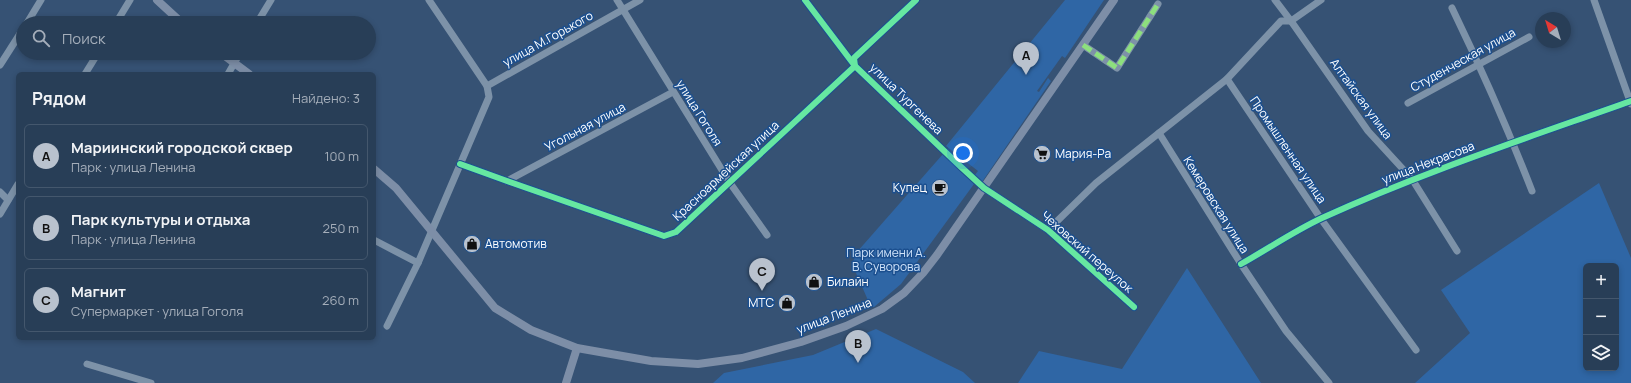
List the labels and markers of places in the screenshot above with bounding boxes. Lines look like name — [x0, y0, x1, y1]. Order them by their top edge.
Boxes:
pin: A — [1013, 42, 1039, 75]
supermarket icon: Мария-Ра — [1032, 144, 1052, 164]
place label: Мария-Ра — [1055, 145, 1111, 162]
cafe icon: Купец — [930, 178, 950, 198]
place label: Купец — [893, 179, 928, 196]
shop icon: Автомотив — [462, 234, 482, 254]
place label: Автомотив — [485, 235, 547, 252]
pin: C — [749, 258, 775, 291]
shop icon: Билайн — [804, 272, 824, 292]
place label: Билайн — [827, 273, 869, 290]
shop icon: МТС — [777, 293, 797, 313]
place label: МТС — [748, 294, 774, 311]
pin: B — [845, 330, 871, 363]

